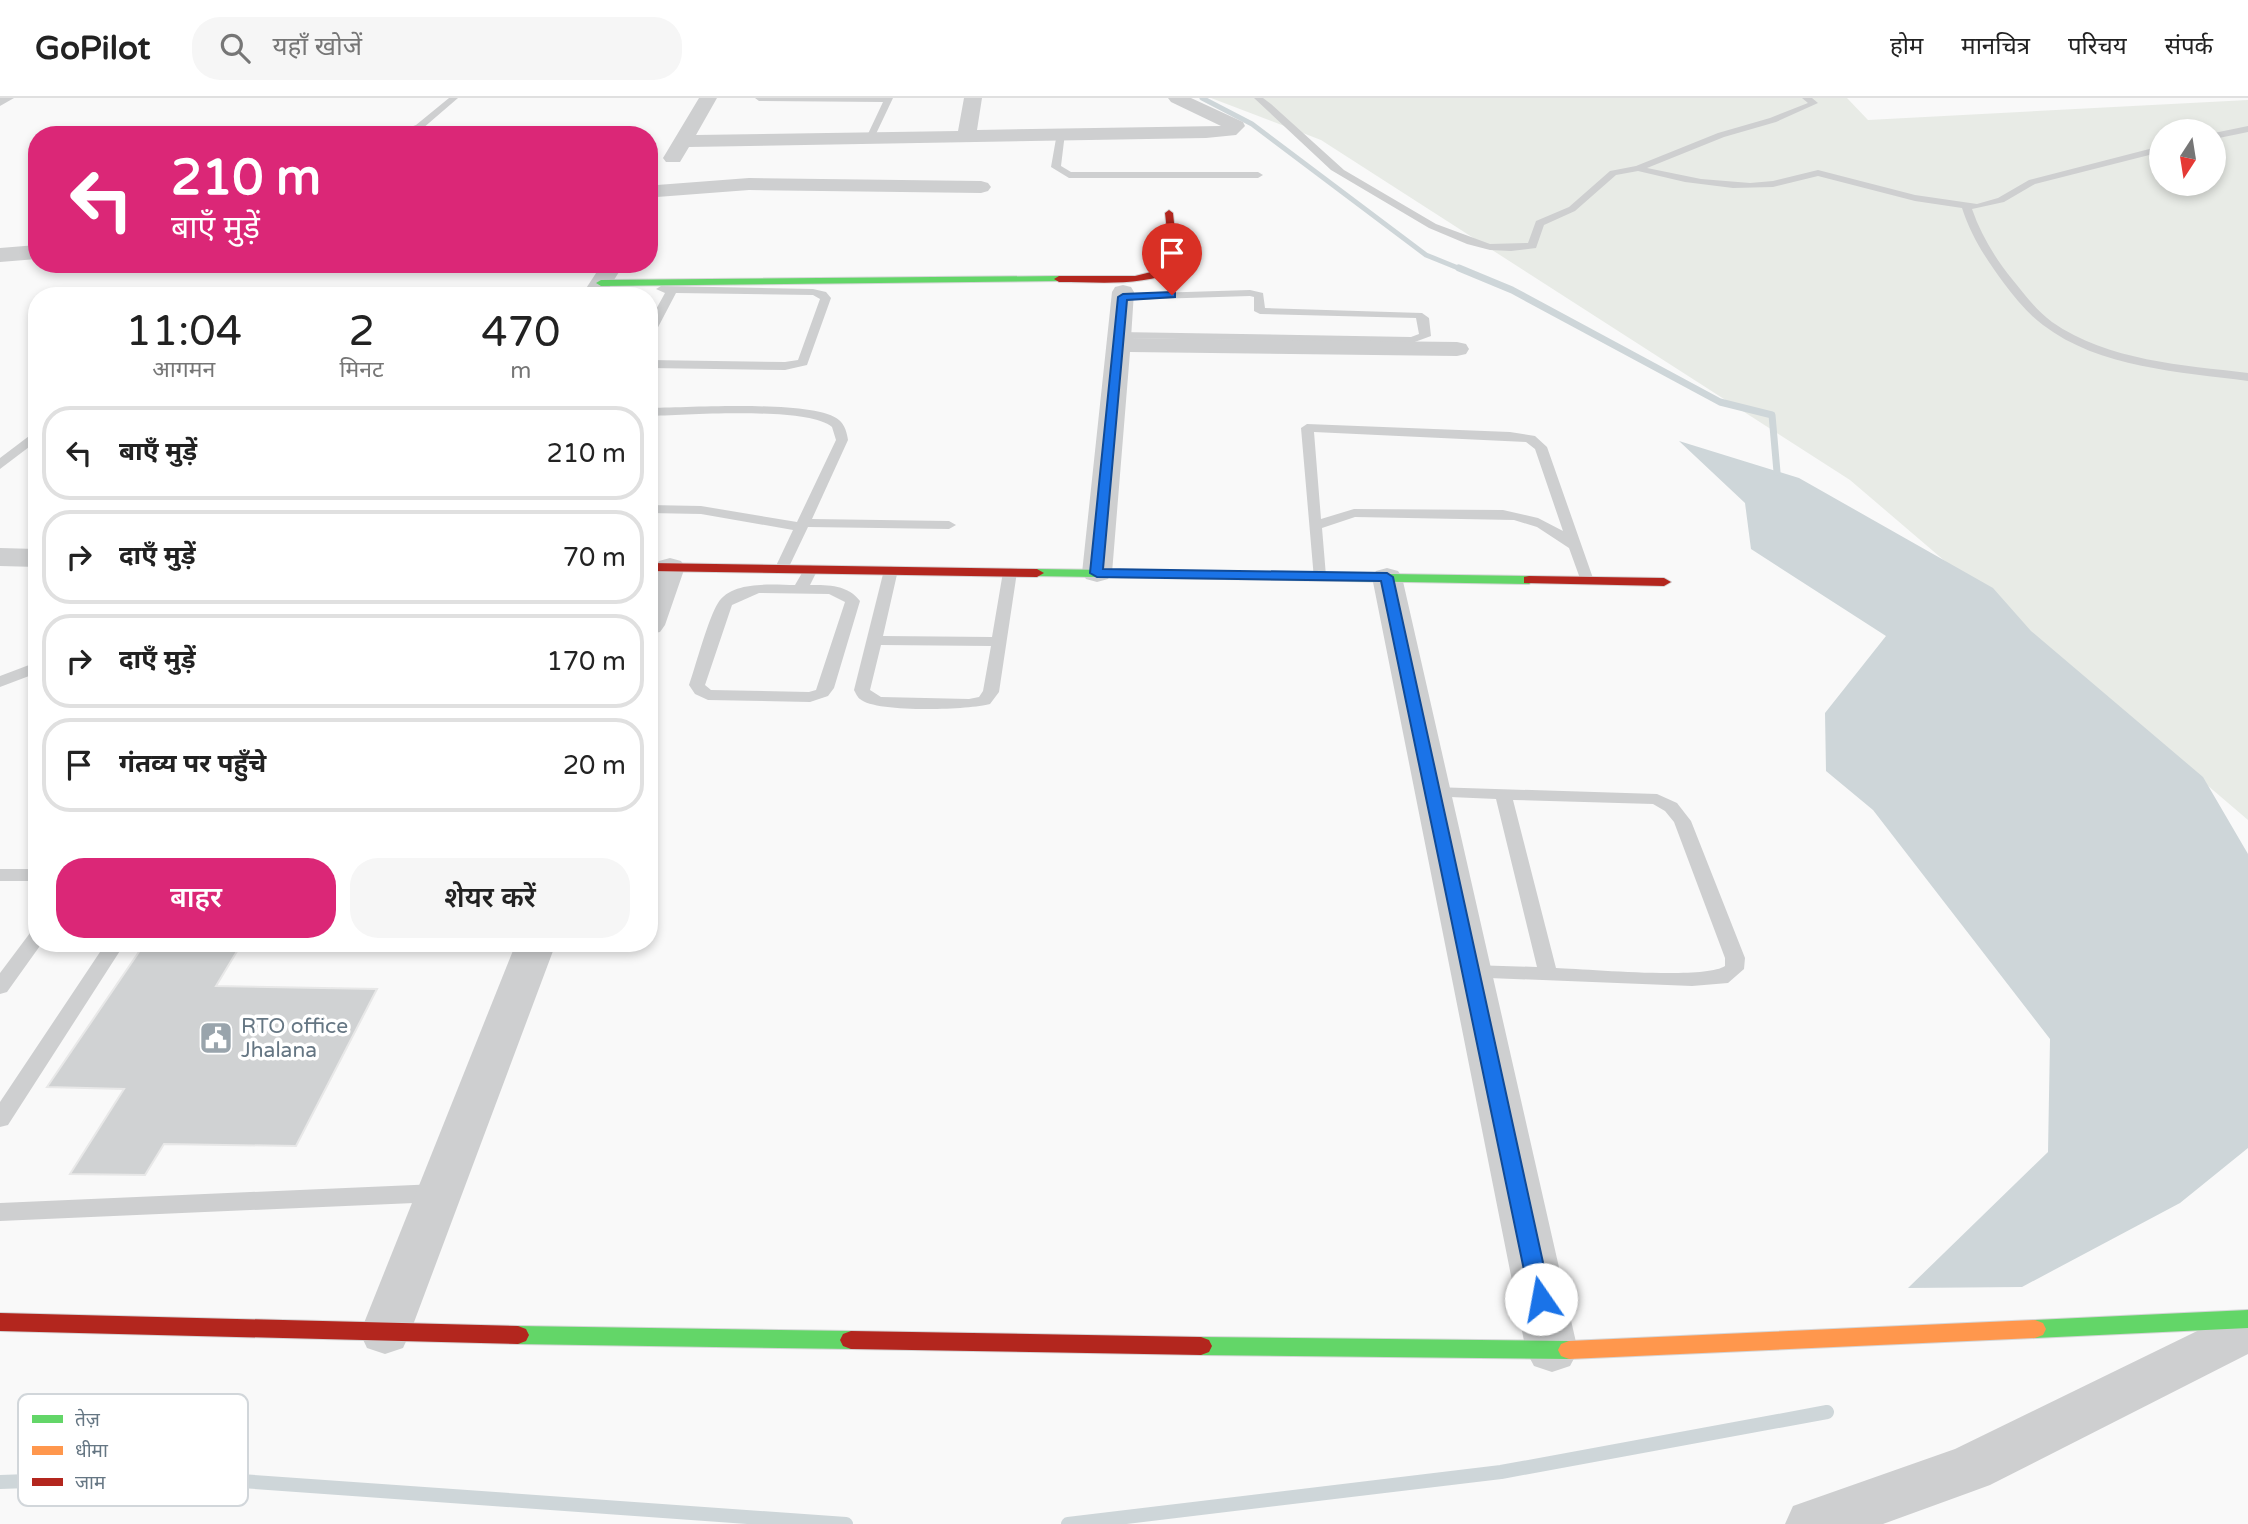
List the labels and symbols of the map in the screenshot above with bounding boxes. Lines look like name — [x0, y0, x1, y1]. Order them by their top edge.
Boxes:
north arrow — [2149, 119, 2226, 196]
pin — [1142, 223, 1202, 295]
place label: RTO office Jhalana — [241, 1014, 348, 1063]
public building icon: RTO office Jhalana — [197, 1019, 235, 1057]
position arrow — [1504, 1262, 1578, 1336]
legend — [18, 1394, 248, 1506]
text: तेज़ — [75, 1408, 101, 1431]
text: धीमा — [75, 1440, 109, 1462]
text: जाम — [75, 1472, 106, 1494]

